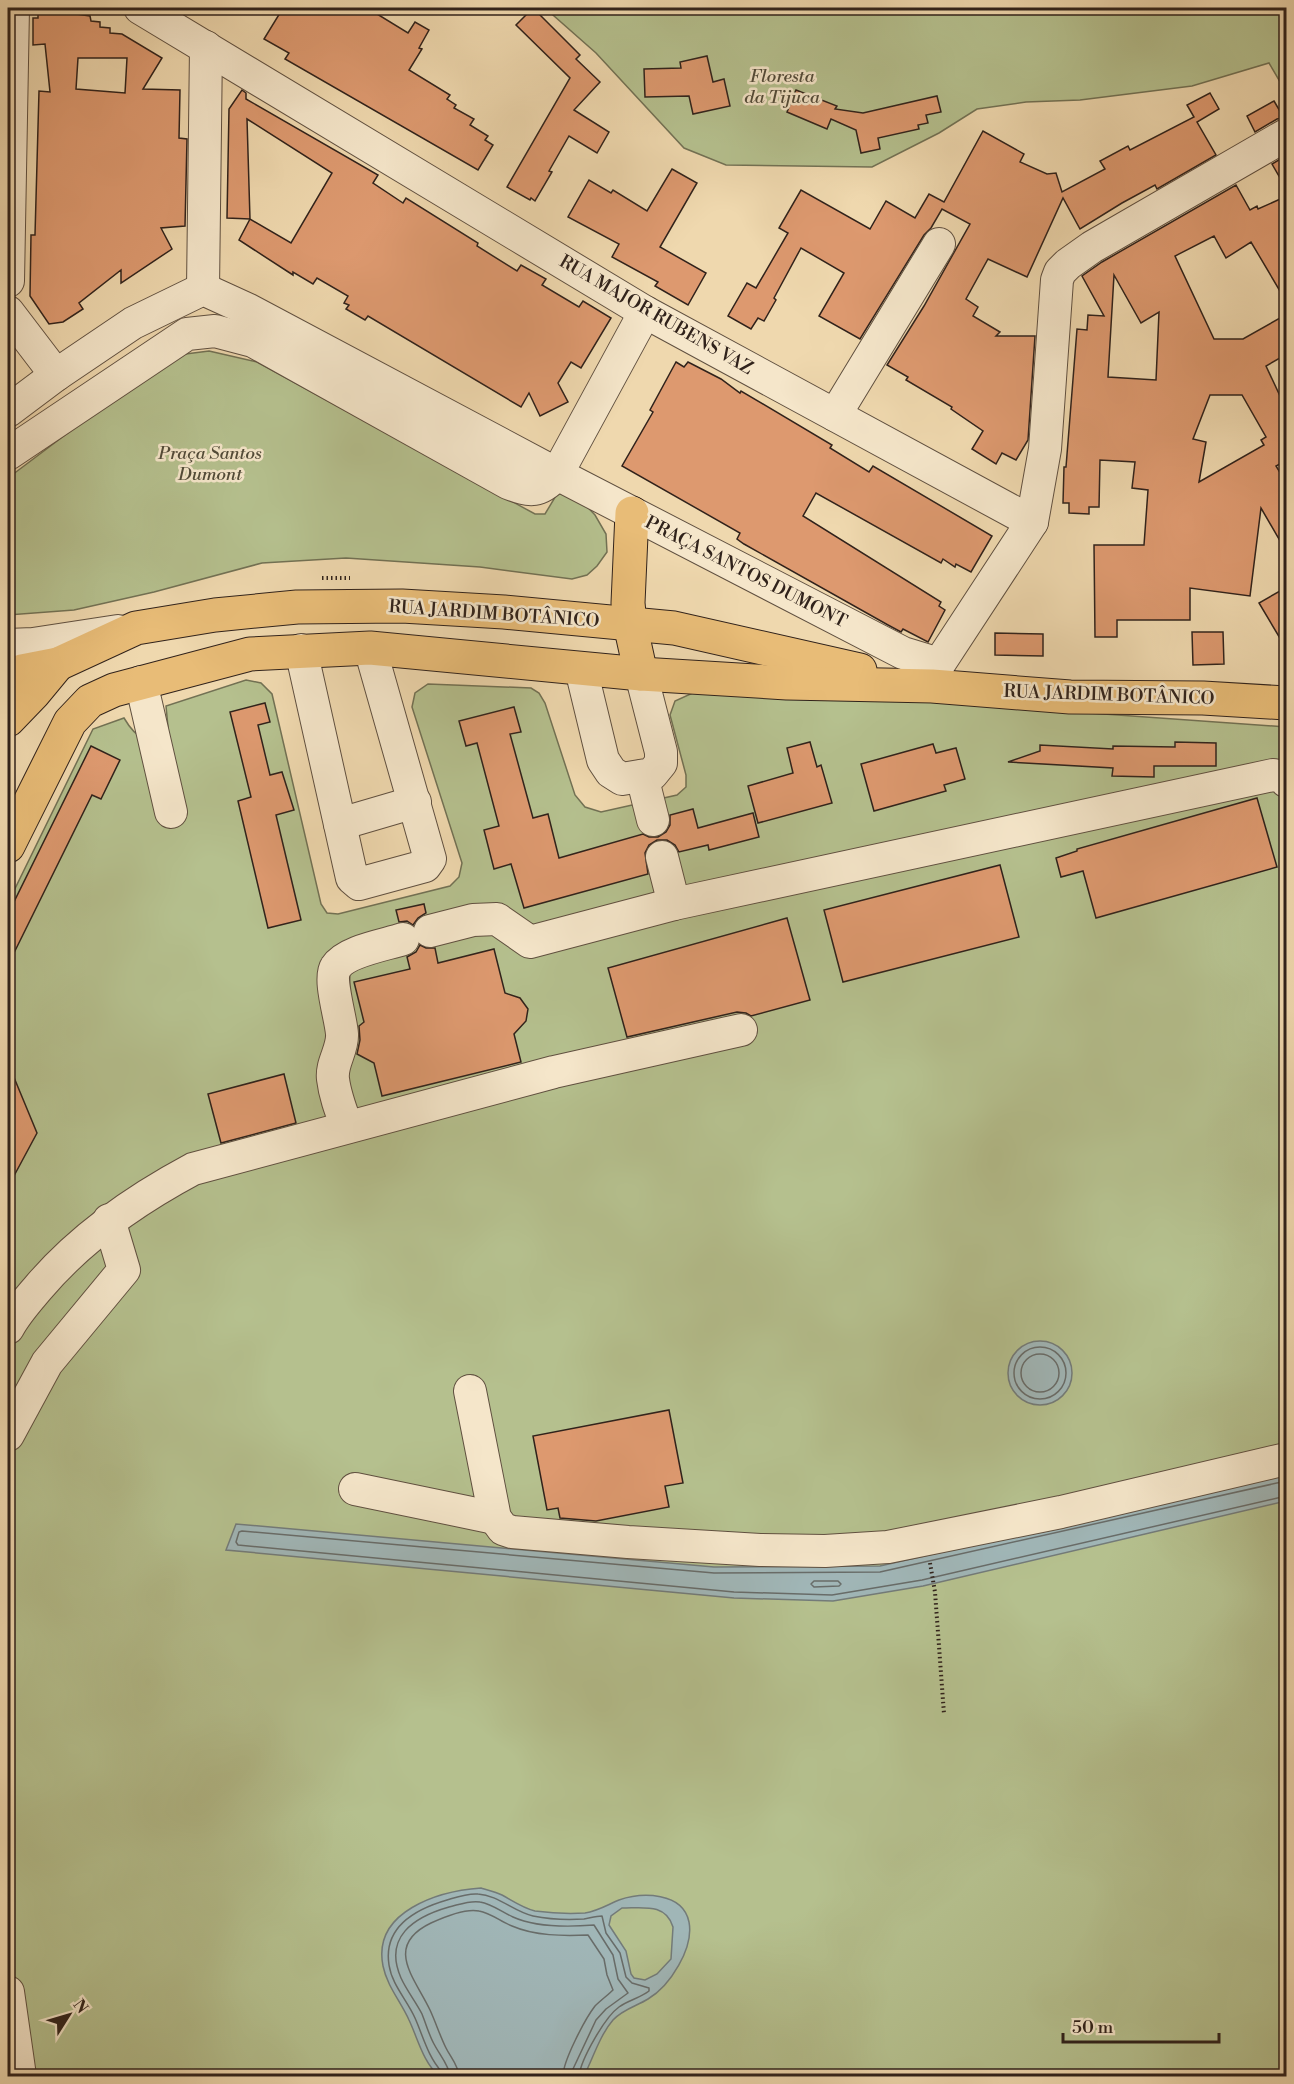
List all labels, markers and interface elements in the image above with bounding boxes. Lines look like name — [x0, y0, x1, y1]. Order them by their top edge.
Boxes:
park label: Floresta da Tijuca — [744, 65, 821, 109]
street label: RUA MAJOR RUBENS VAZ — [555, 250, 757, 380]
park label: Praça Santos Dumont — [157, 442, 262, 486]
street label: PRAÇA SANTOS DUMONT — [641, 511, 851, 633]
street label: RUA JARDIM BOTÂNICO — [388, 595, 600, 633]
street label: RUA JARDIM BOTÂNICO — [1003, 680, 1215, 710]
north arrow — [39, 1985, 99, 2045]
text: N — [68, 1996, 92, 2018]
scale bar — [1063, 2006, 1219, 2044]
text: 50 m — [1072, 2016, 1114, 2039]

